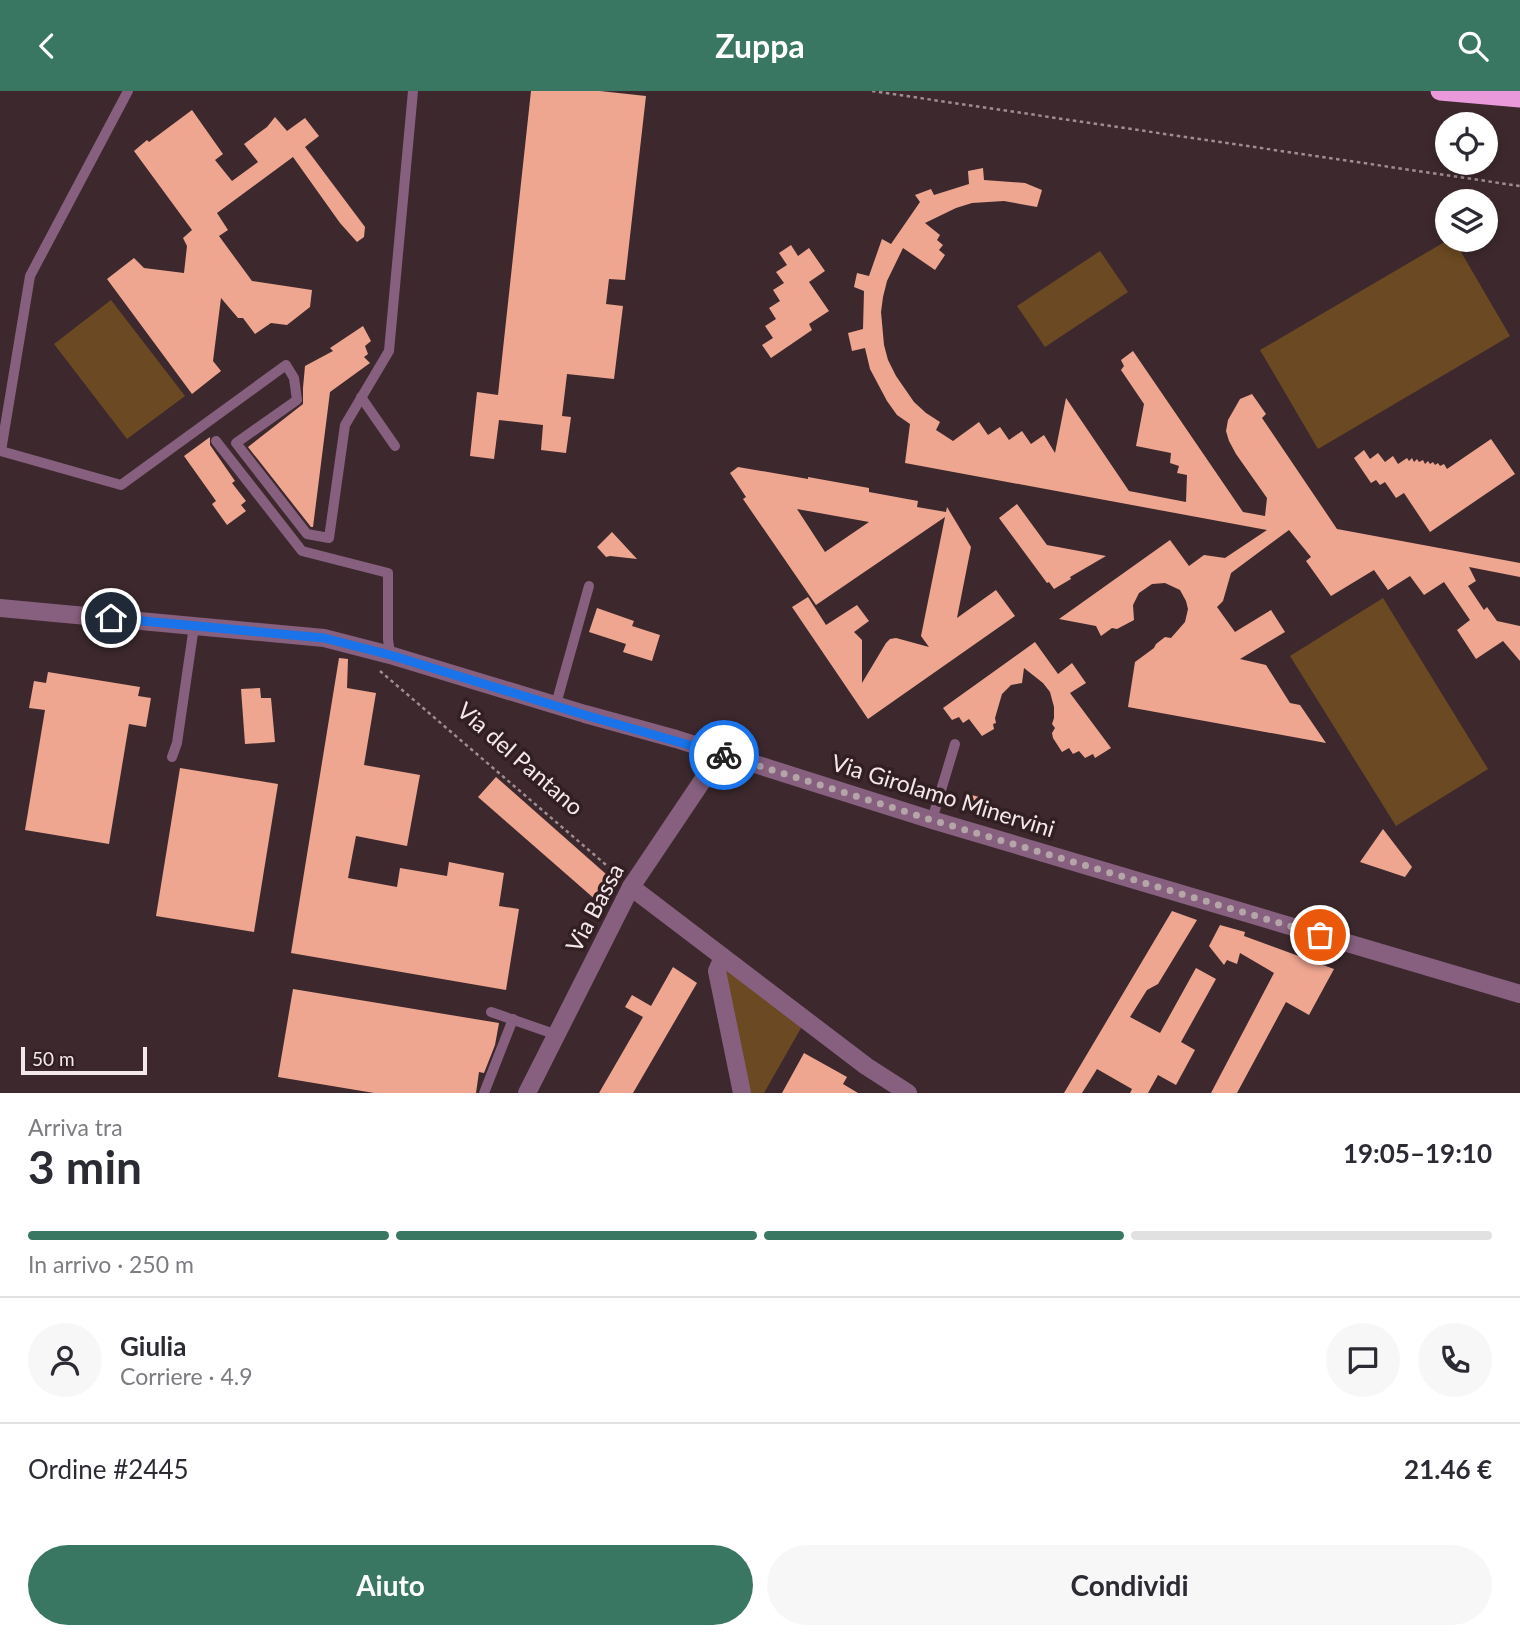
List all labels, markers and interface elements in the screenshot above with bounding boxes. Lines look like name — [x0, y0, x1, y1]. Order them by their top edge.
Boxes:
text: Zuppa — [715, 26, 805, 65]
icon: back — [28, 27, 66, 65]
icon: search — [1454, 27, 1492, 65]
map controls — [1435, 112, 1498, 252]
button: locate — [1435, 112, 1498, 175]
button: layers — [1435, 189, 1498, 252]
pin — [81, 588, 141, 648]
icon: home — [92, 599, 130, 637]
street label: Via del Pantano — [452, 696, 589, 821]
courier — [689, 720, 759, 790]
icon: bike — [705, 736, 743, 774]
street label: Via Girolamo Minervini — [828, 748, 1058, 842]
street label: Via Bassa — [559, 859, 629, 956]
pin — [1290, 905, 1350, 965]
icon: bag — [1301, 916, 1339, 954]
scale bar — [21, 1044, 147, 1076]
text: 50 m — [32, 1047, 75, 1070]
text: Arriva tra — [28, 1113, 123, 1141]
text: 19:05–19:10 — [1343, 1137, 1492, 1169]
text: 3 min — [28, 1139, 142, 1194]
text: In arrivo · 250 m — [28, 1250, 194, 1278]
button: person — [28, 1323, 102, 1397]
button: chat — [1326, 1323, 1400, 1397]
button: phone — [1418, 1323, 1492, 1397]
text: Giulia — [120, 1330, 186, 1362]
text: Corriere · 4.9 — [120, 1362, 253, 1390]
text: Ordine #2445 — [28, 1453, 189, 1485]
text: 21.46 € — [1404, 1453, 1492, 1485]
button: Aiuto — [28, 1545, 753, 1625]
button: Condividi — [767, 1545, 1492, 1625]

